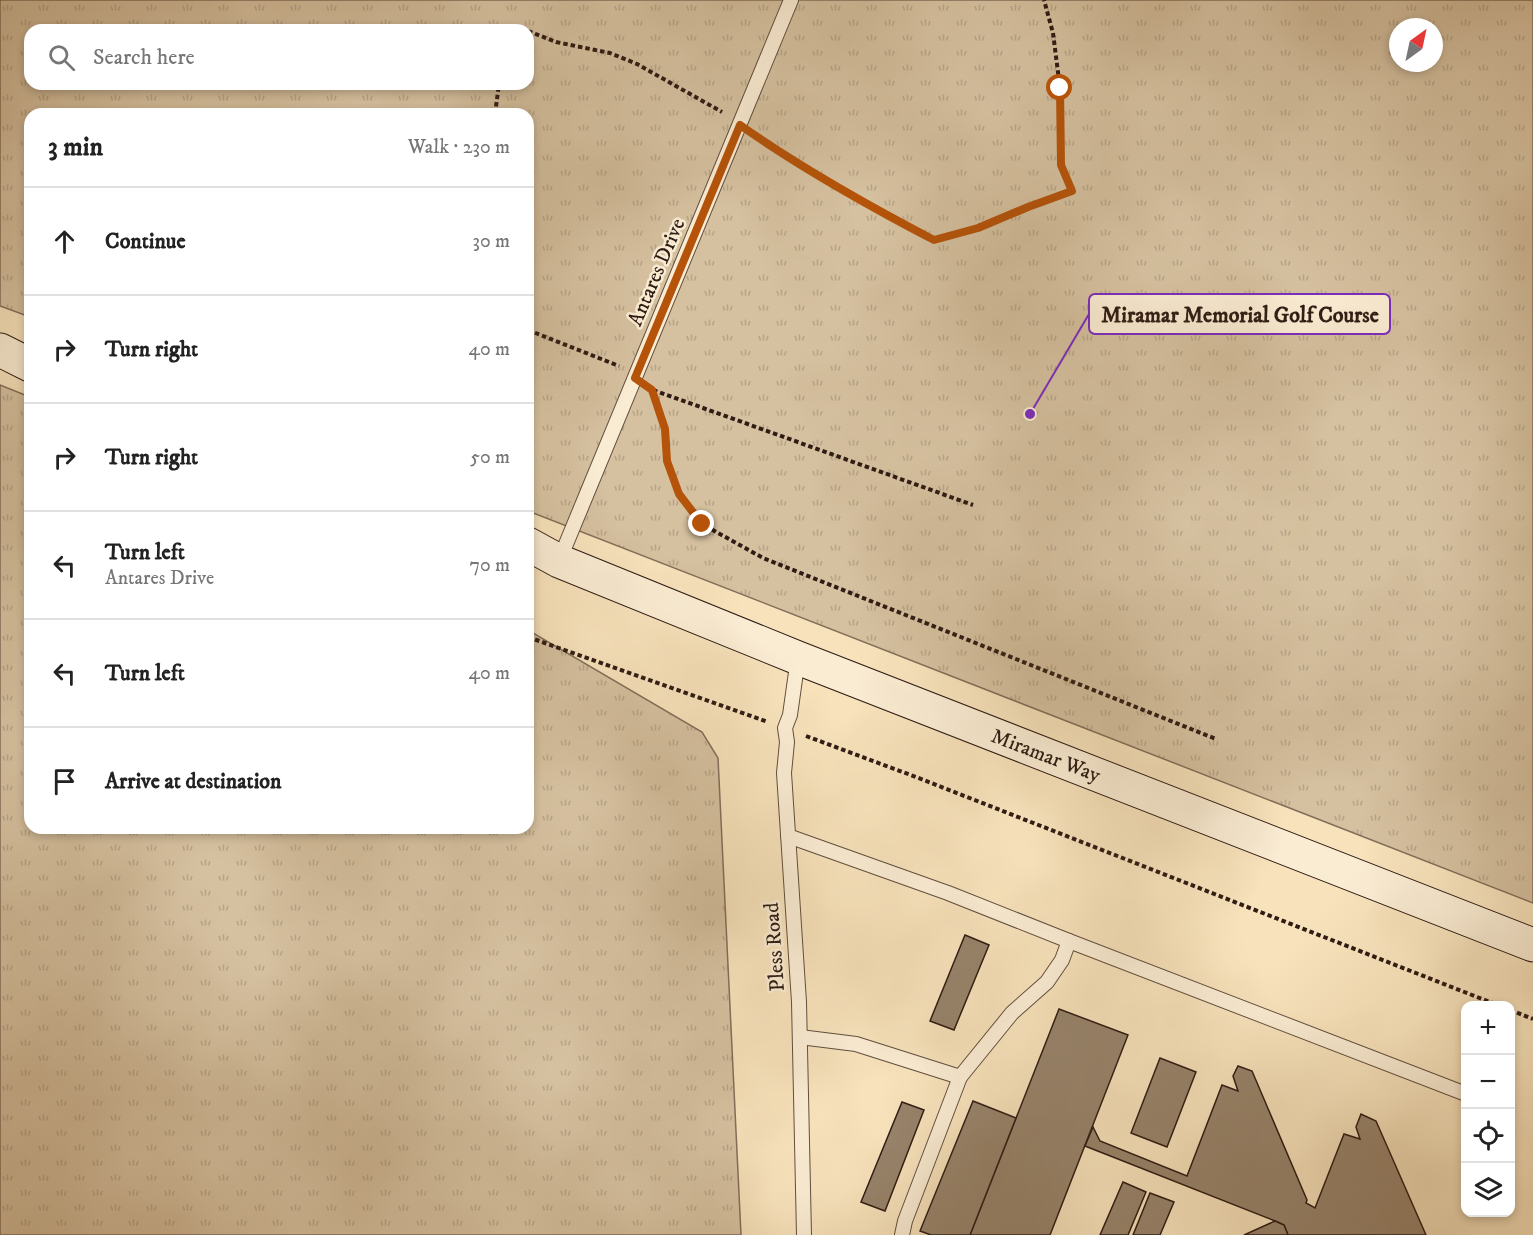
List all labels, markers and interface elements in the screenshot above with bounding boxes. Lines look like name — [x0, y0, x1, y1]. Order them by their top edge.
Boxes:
north arrow — [1389, 18, 1443, 72]
search box — [24, 24, 534, 90]
icon: search — [45, 41, 78, 74]
text: Search here — [93, 44, 195, 71]
route start — [1046, 74, 1072, 100]
text: 3 min — [48, 131, 103, 164]
text: Walk · 230 m — [408, 135, 510, 160]
street label: Antares Drive — [623, 214, 691, 330]
icon: ahead — [48, 225, 81, 258]
text: Continue — [105, 228, 186, 255]
text: 30 m — [472, 229, 510, 254]
callout: Miramar Memorial Golf Course — [1089, 294, 1390, 334]
text: Miramar Memorial Golf Course — [1101, 302, 1379, 329]
icon: right — [48, 333, 81, 366]
text: Turn right — [105, 336, 198, 363]
text: 40 m — [468, 337, 510, 362]
icon: right — [48, 441, 81, 474]
text: Turn right — [105, 444, 198, 471]
text: 50 m — [470, 445, 510, 470]
route end — [688, 510, 714, 536]
text: Turn left — [105, 539, 185, 566]
icon: left — [48, 549, 81, 582]
text: 70 m — [469, 553, 510, 578]
text: Antares Drive — [105, 566, 214, 591]
icon: left — [48, 657, 81, 690]
text: Turn left — [105, 660, 185, 687]
text: 40 m — [468, 661, 510, 686]
street label: Miramar Way — [987, 723, 1105, 789]
icon: arrive — [48, 765, 81, 798]
text: Arrive at destination — [105, 768, 282, 795]
street label: Pless Road — [759, 901, 791, 992]
map controls — [1461, 1001, 1515, 1217]
button: + — [1461, 1001, 1515, 1055]
button: − — [1461, 1055, 1515, 1109]
button: locate — [1461, 1109, 1515, 1163]
button: layers — [1461, 1163, 1515, 1217]

